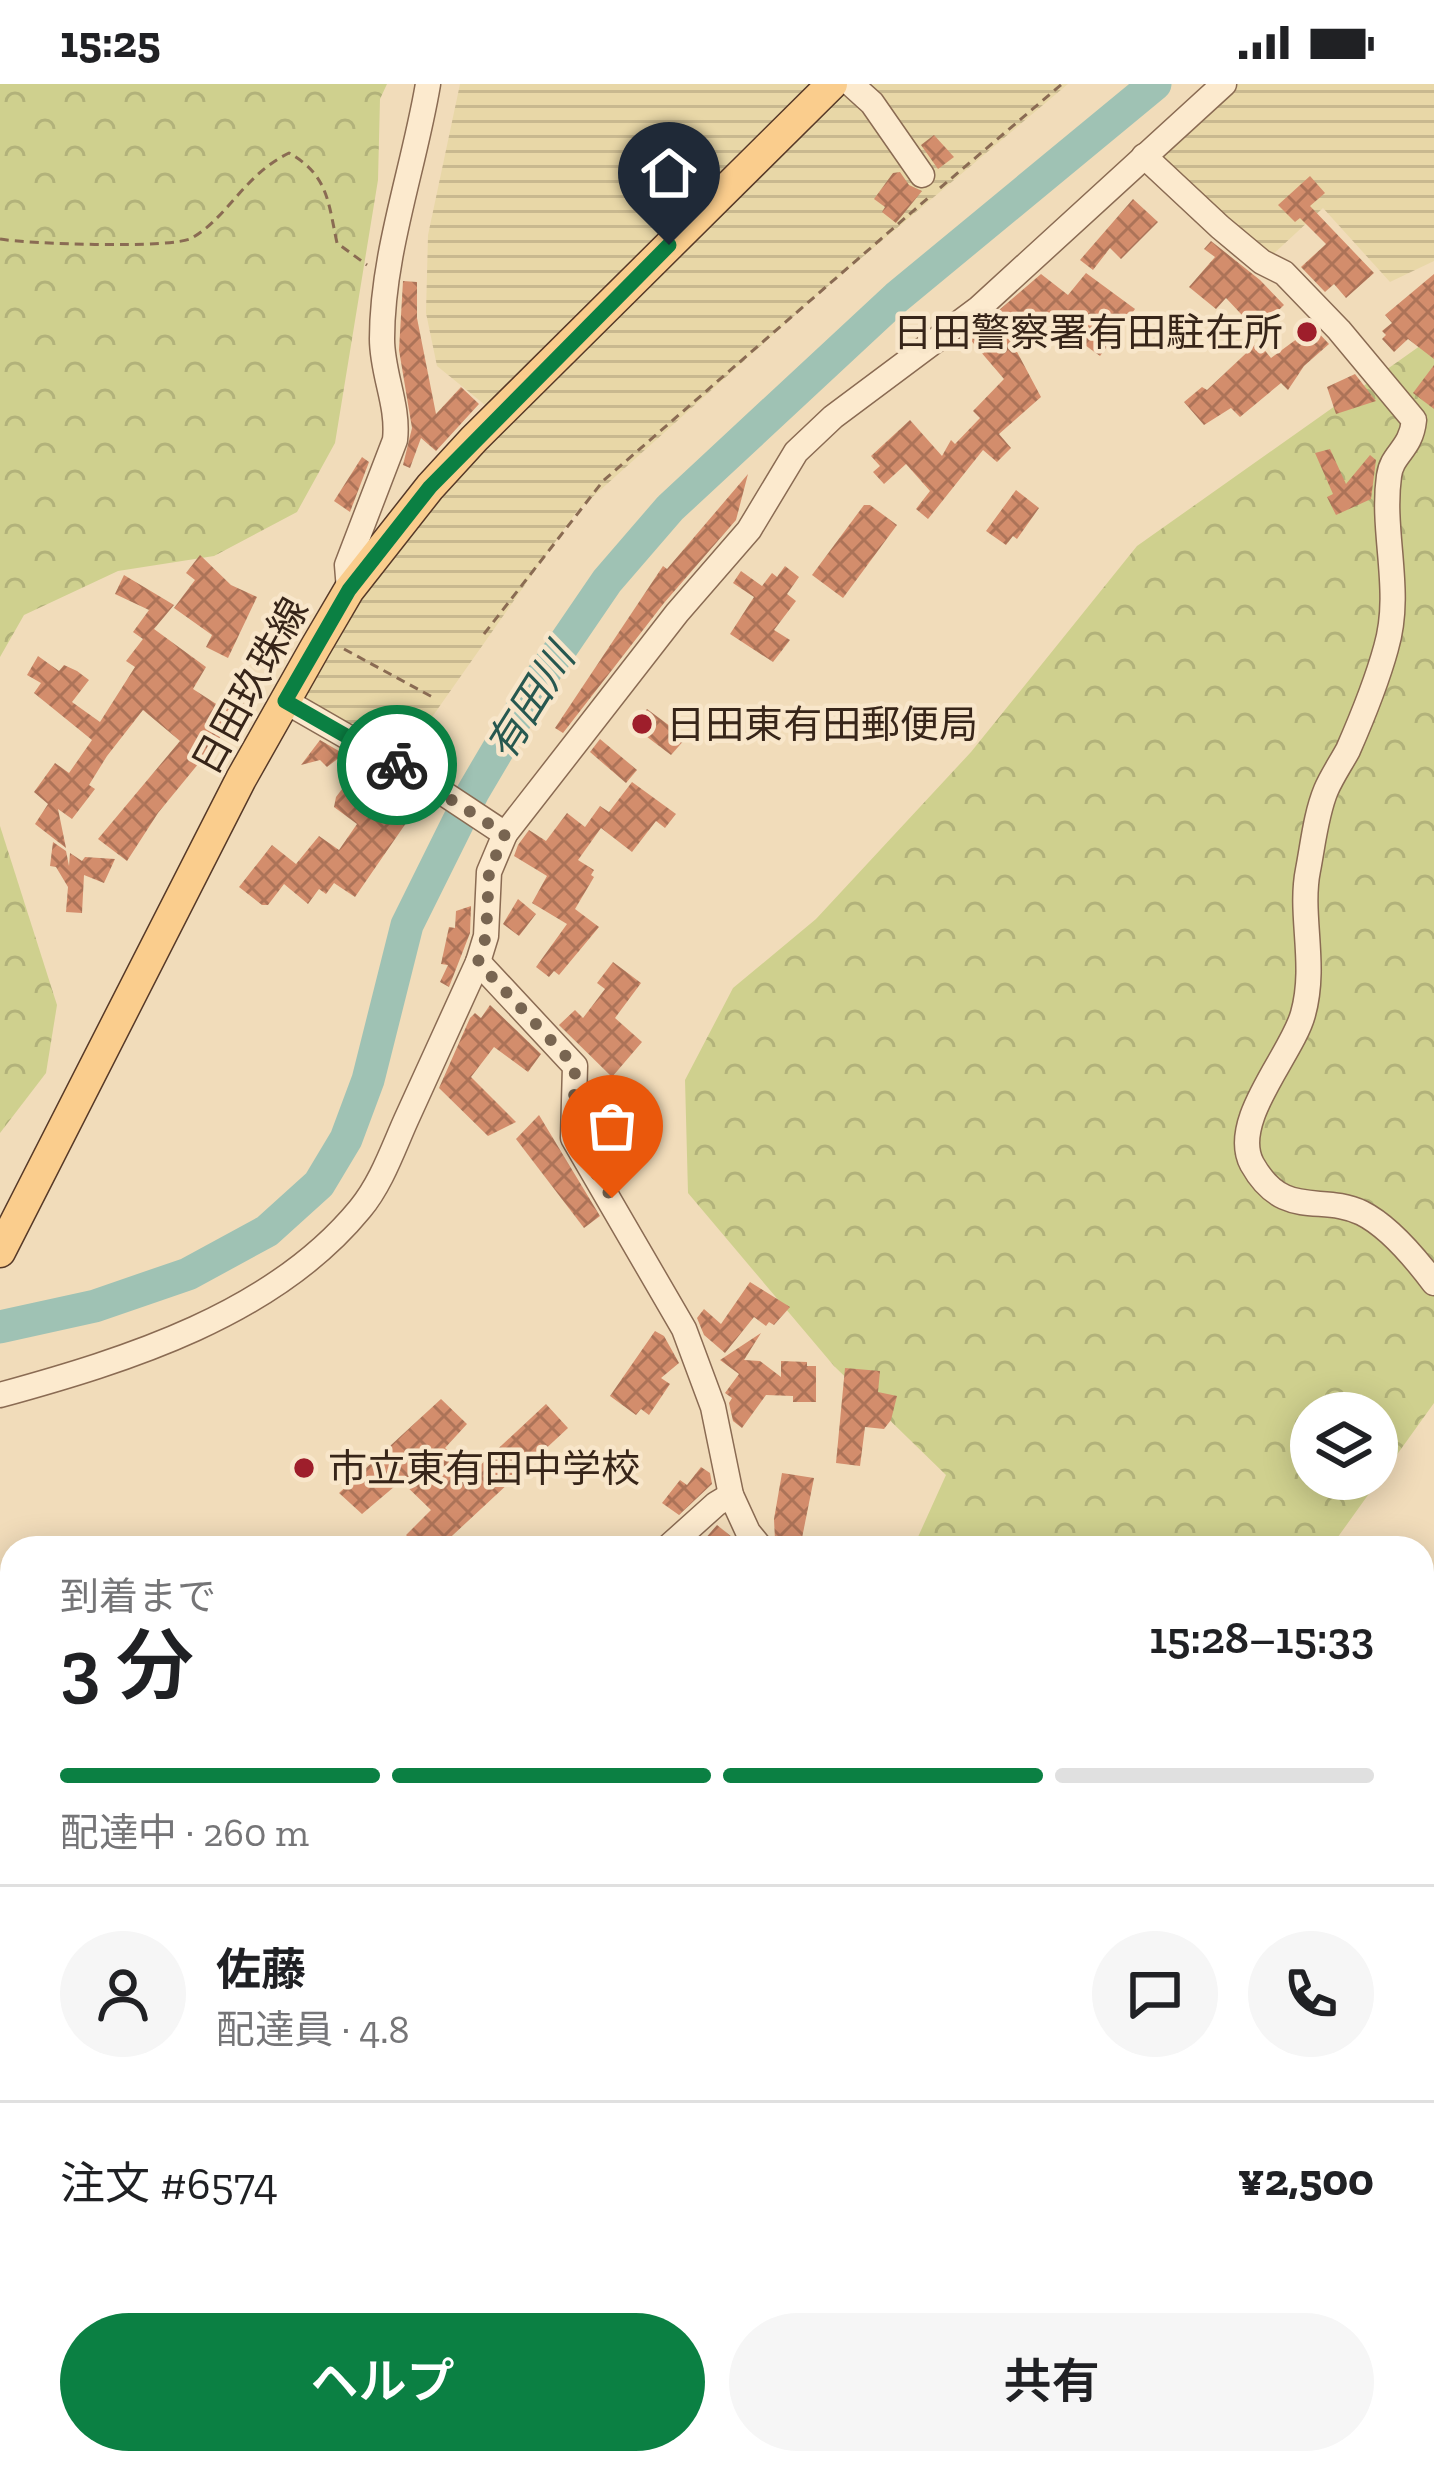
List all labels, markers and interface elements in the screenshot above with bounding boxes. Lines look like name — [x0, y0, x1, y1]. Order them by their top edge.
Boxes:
text: 15:25 — [60, 15, 161, 69]
pin — [618, 122, 720, 245]
icon: home — [636, 140, 702, 206]
place label: 日田警察署有田駐在所 — [893, 309, 1283, 356]
marker: 日田警察署有田駐在所 — [1294, 319, 1320, 345]
street label: 日田玖珠線 — [182, 589, 318, 783]
water label: 有田川 — [475, 632, 587, 769]
place label: 日田東有田郵便局 — [666, 701, 978, 748]
courier — [337, 705, 457, 825]
marker: 日田東有田郵便局 — [629, 711, 655, 737]
icon: bike — [364, 732, 430, 798]
pin — [561, 1075, 663, 1198]
icon: bag — [579, 1093, 645, 1159]
map controls — [1290, 1392, 1398, 1500]
button: layers — [1290, 1392, 1398, 1500]
place label: 市立東有田中学校 — [328, 1445, 640, 1492]
marker: 市立東有田中学校 — [291, 1455, 317, 1481]
text: 到着まで — [60, 1573, 216, 1620]
text: 15:28–15:33 — [1149, 1611, 1374, 1665]
text: 3 分 — [60, 1619, 194, 1713]
text: 配達中 · 260 m — [60, 1809, 309, 1856]
button: person — [60, 1931, 186, 2057]
button: chat — [1092, 1931, 1218, 2057]
button: phone — [1248, 1931, 1374, 2057]
text: 佐藤 — [216, 1943, 306, 1997]
text: 配達員 · 4.8 — [216, 2006, 409, 2053]
text: ¥2,500 — [1238, 2153, 1374, 2207]
text: 注文 #6574 — [60, 2157, 278, 2211]
button: ヘルプ — [60, 2313, 705, 2451]
button: 共有 — [729, 2313, 1374, 2451]

